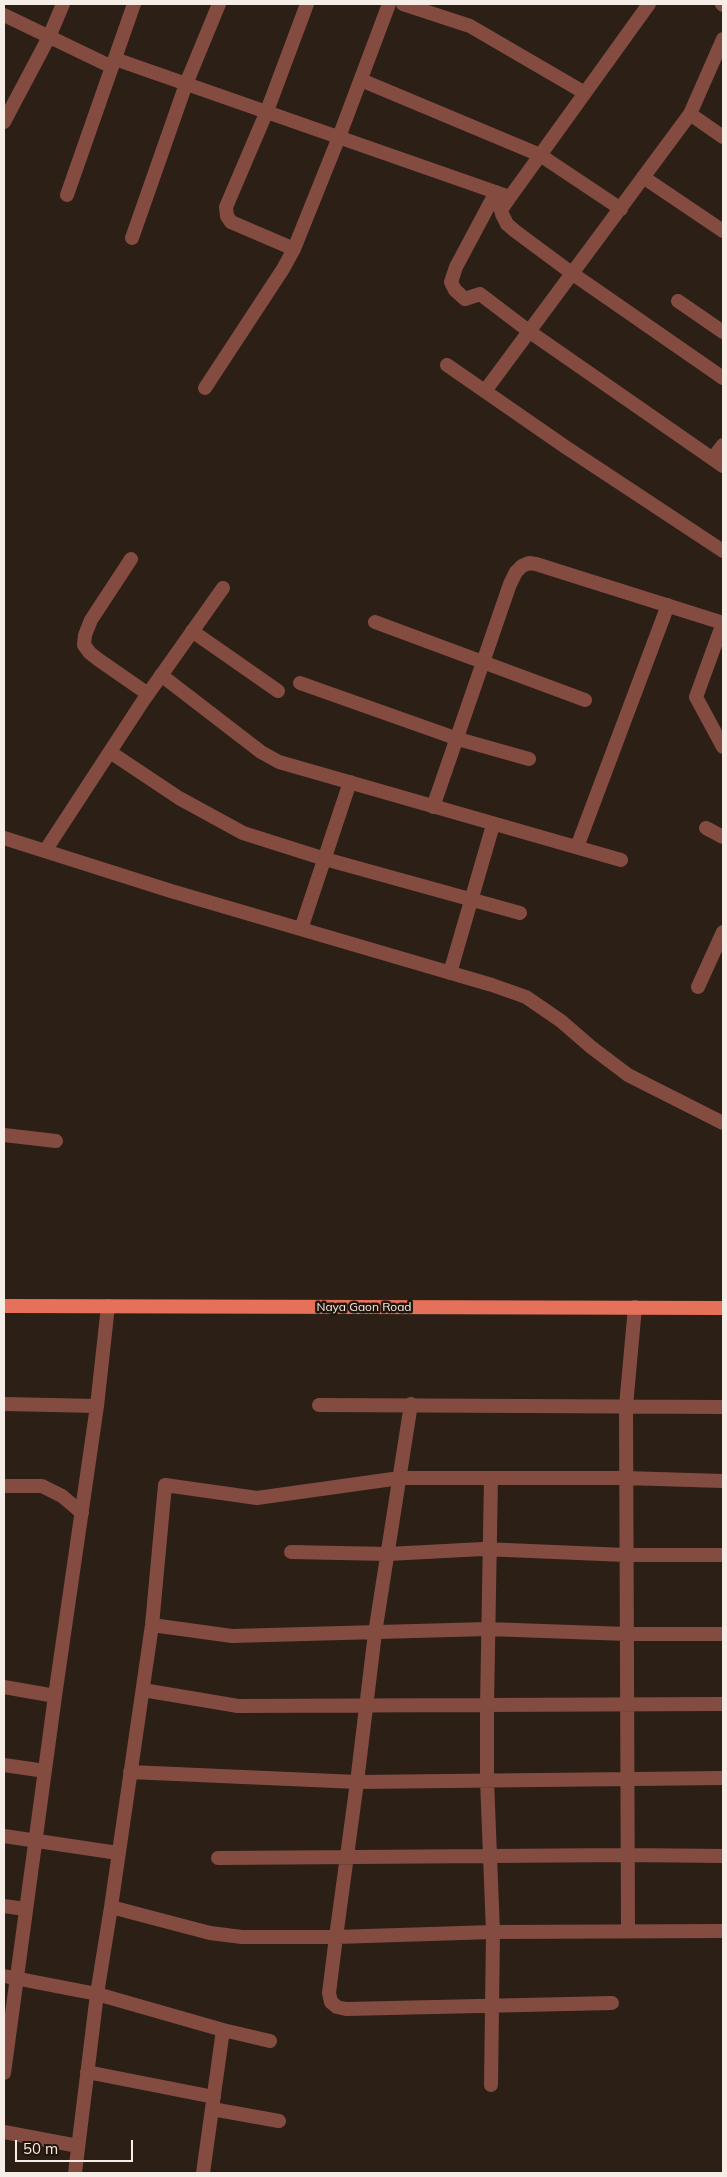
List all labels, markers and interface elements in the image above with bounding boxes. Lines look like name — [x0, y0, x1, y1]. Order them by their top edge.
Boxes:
street label: Naya Gaon Road — [316, 1300, 412, 1314]
scale bar — [18, 2130, 135, 2162]
text: 50 m — [23, 2139, 58, 2158]

